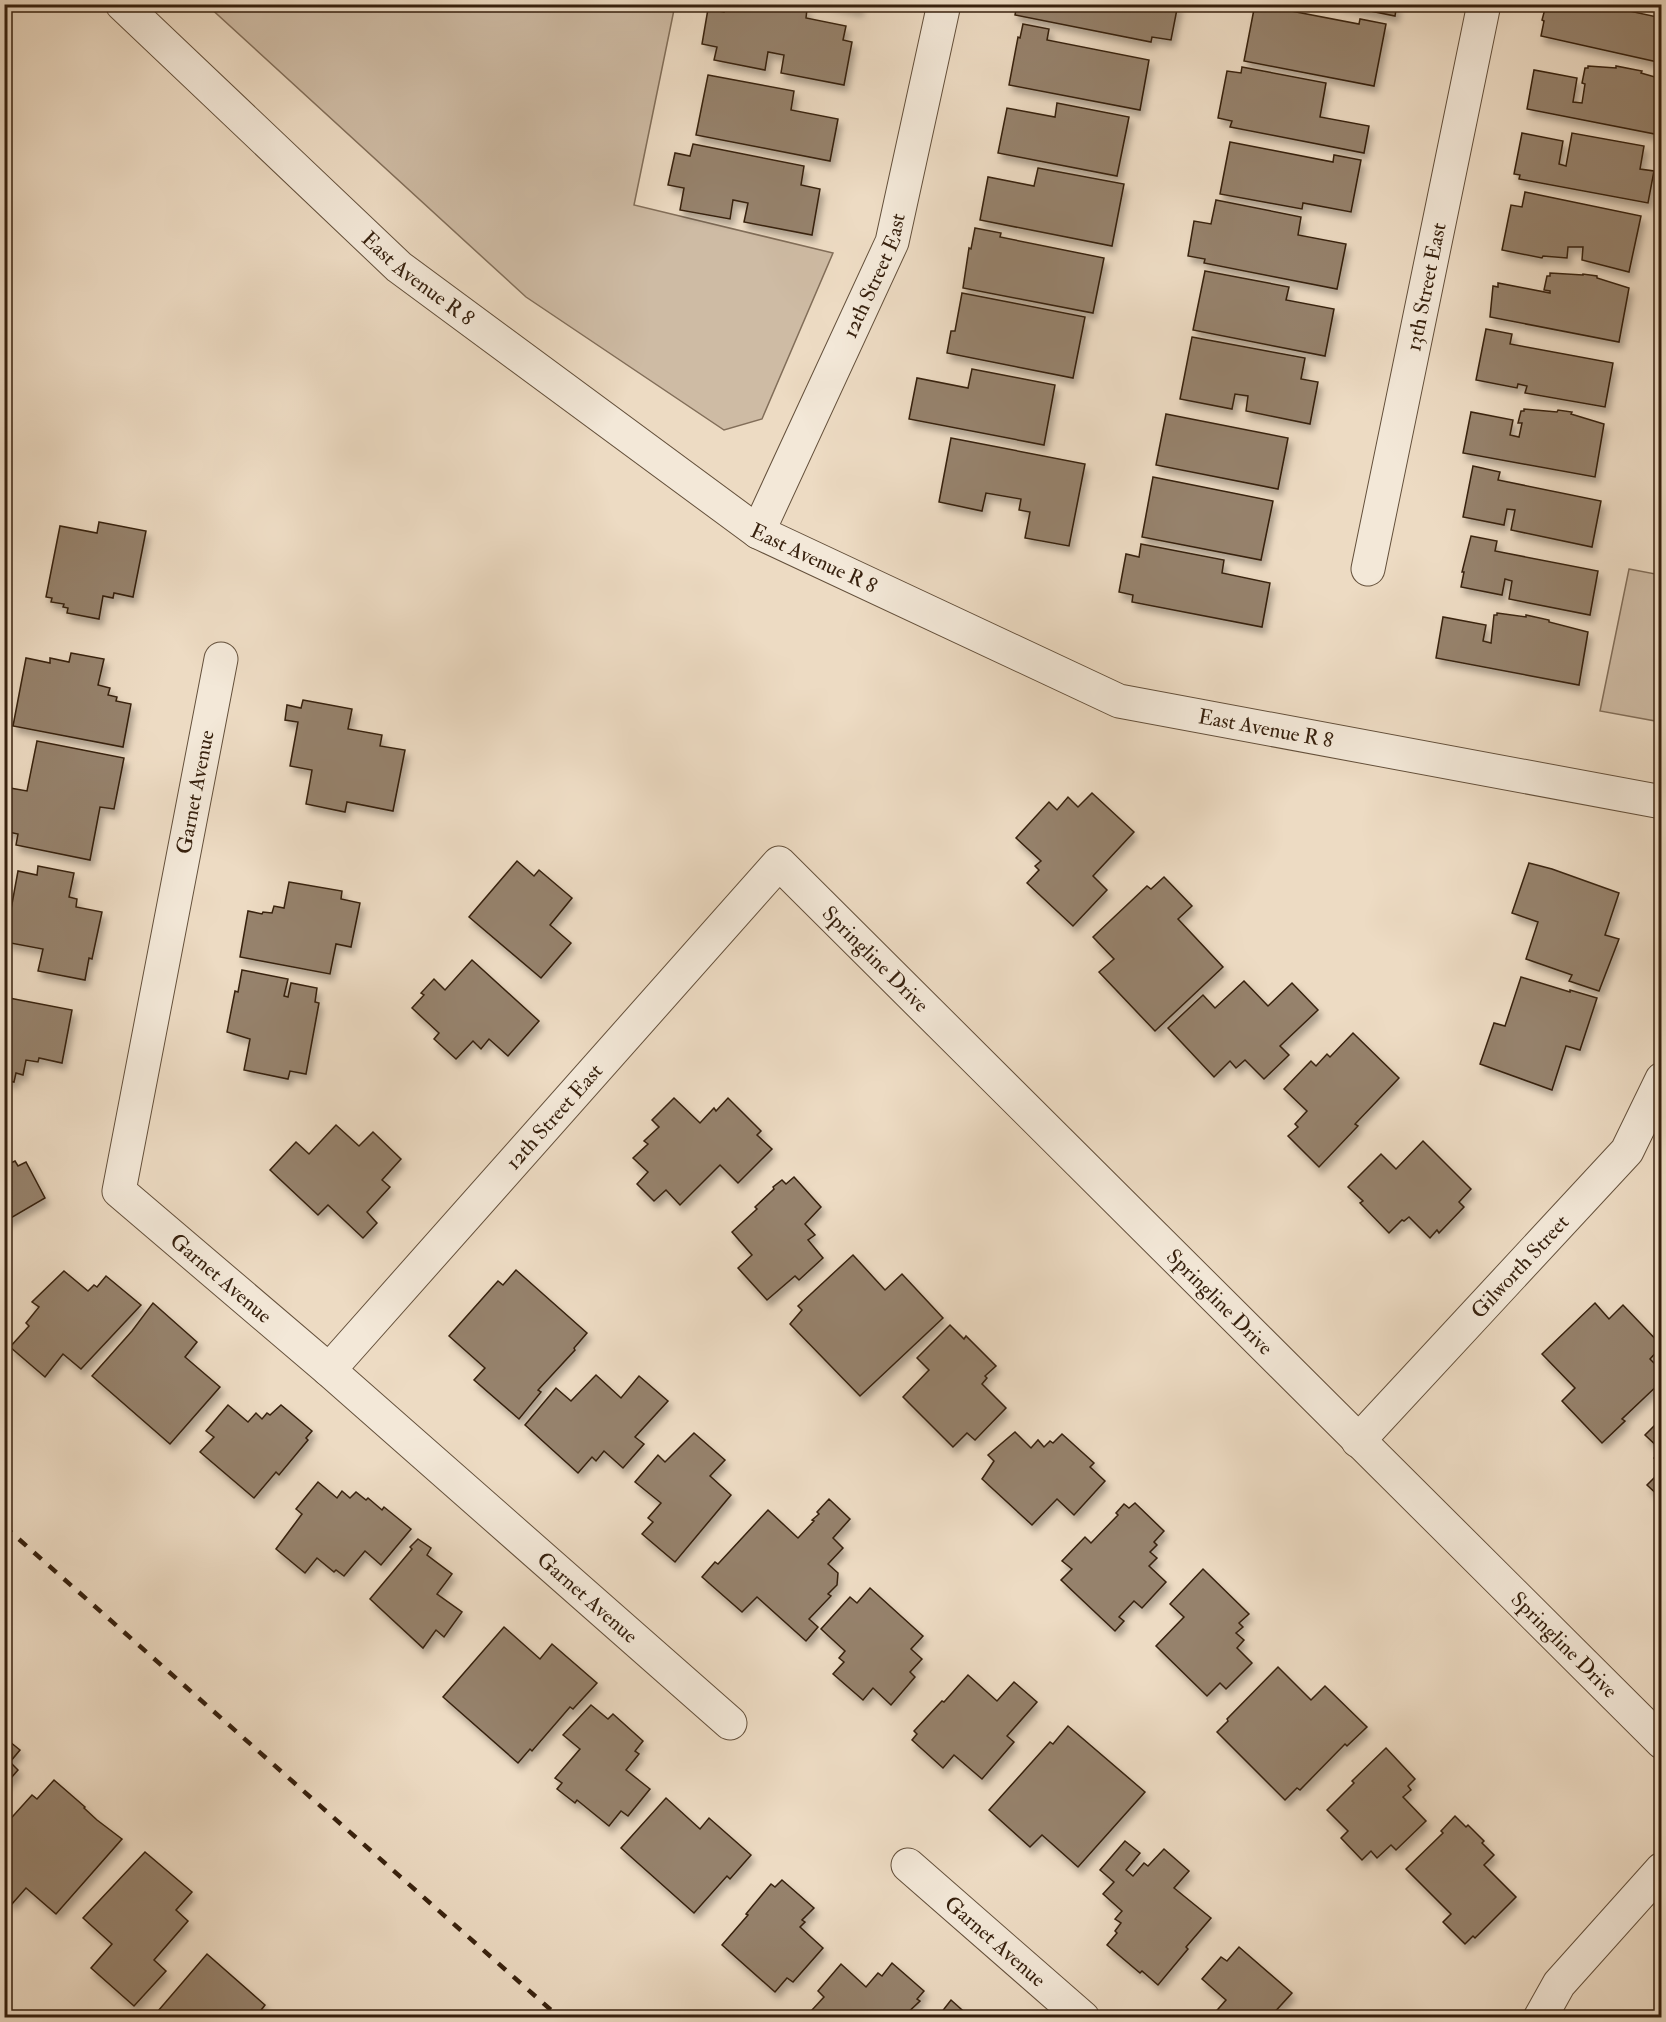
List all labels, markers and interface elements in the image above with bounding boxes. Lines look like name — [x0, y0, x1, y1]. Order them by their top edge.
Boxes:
street label: 12th Street East — [837, 211, 912, 342]
street label: 13th Street East — [1400, 220, 1453, 354]
street label: East Avenue R 8 — [356, 226, 480, 332]
street label: East Avenue R 8 — [746, 517, 882, 600]
street label: East Avenue R 8 — [1196, 703, 1335, 755]
street label: Garnet Avenue — [170, 728, 221, 856]
street label: Springline Drive — [816, 900, 934, 1018]
street label: 12th Street East — [500, 1058, 609, 1176]
street label: Gilworth Street — [1465, 1209, 1575, 1324]
street label: Garnet Avenue — [164, 1227, 278, 1330]
street label: Springline Drive — [1160, 1243, 1279, 1361]
street label: Garnet Avenue — [531, 1546, 643, 1650]
street label: Springline Drive — [1505, 1586, 1623, 1704]
street label: Garnet Avenue — [939, 1890, 1051, 1993]

